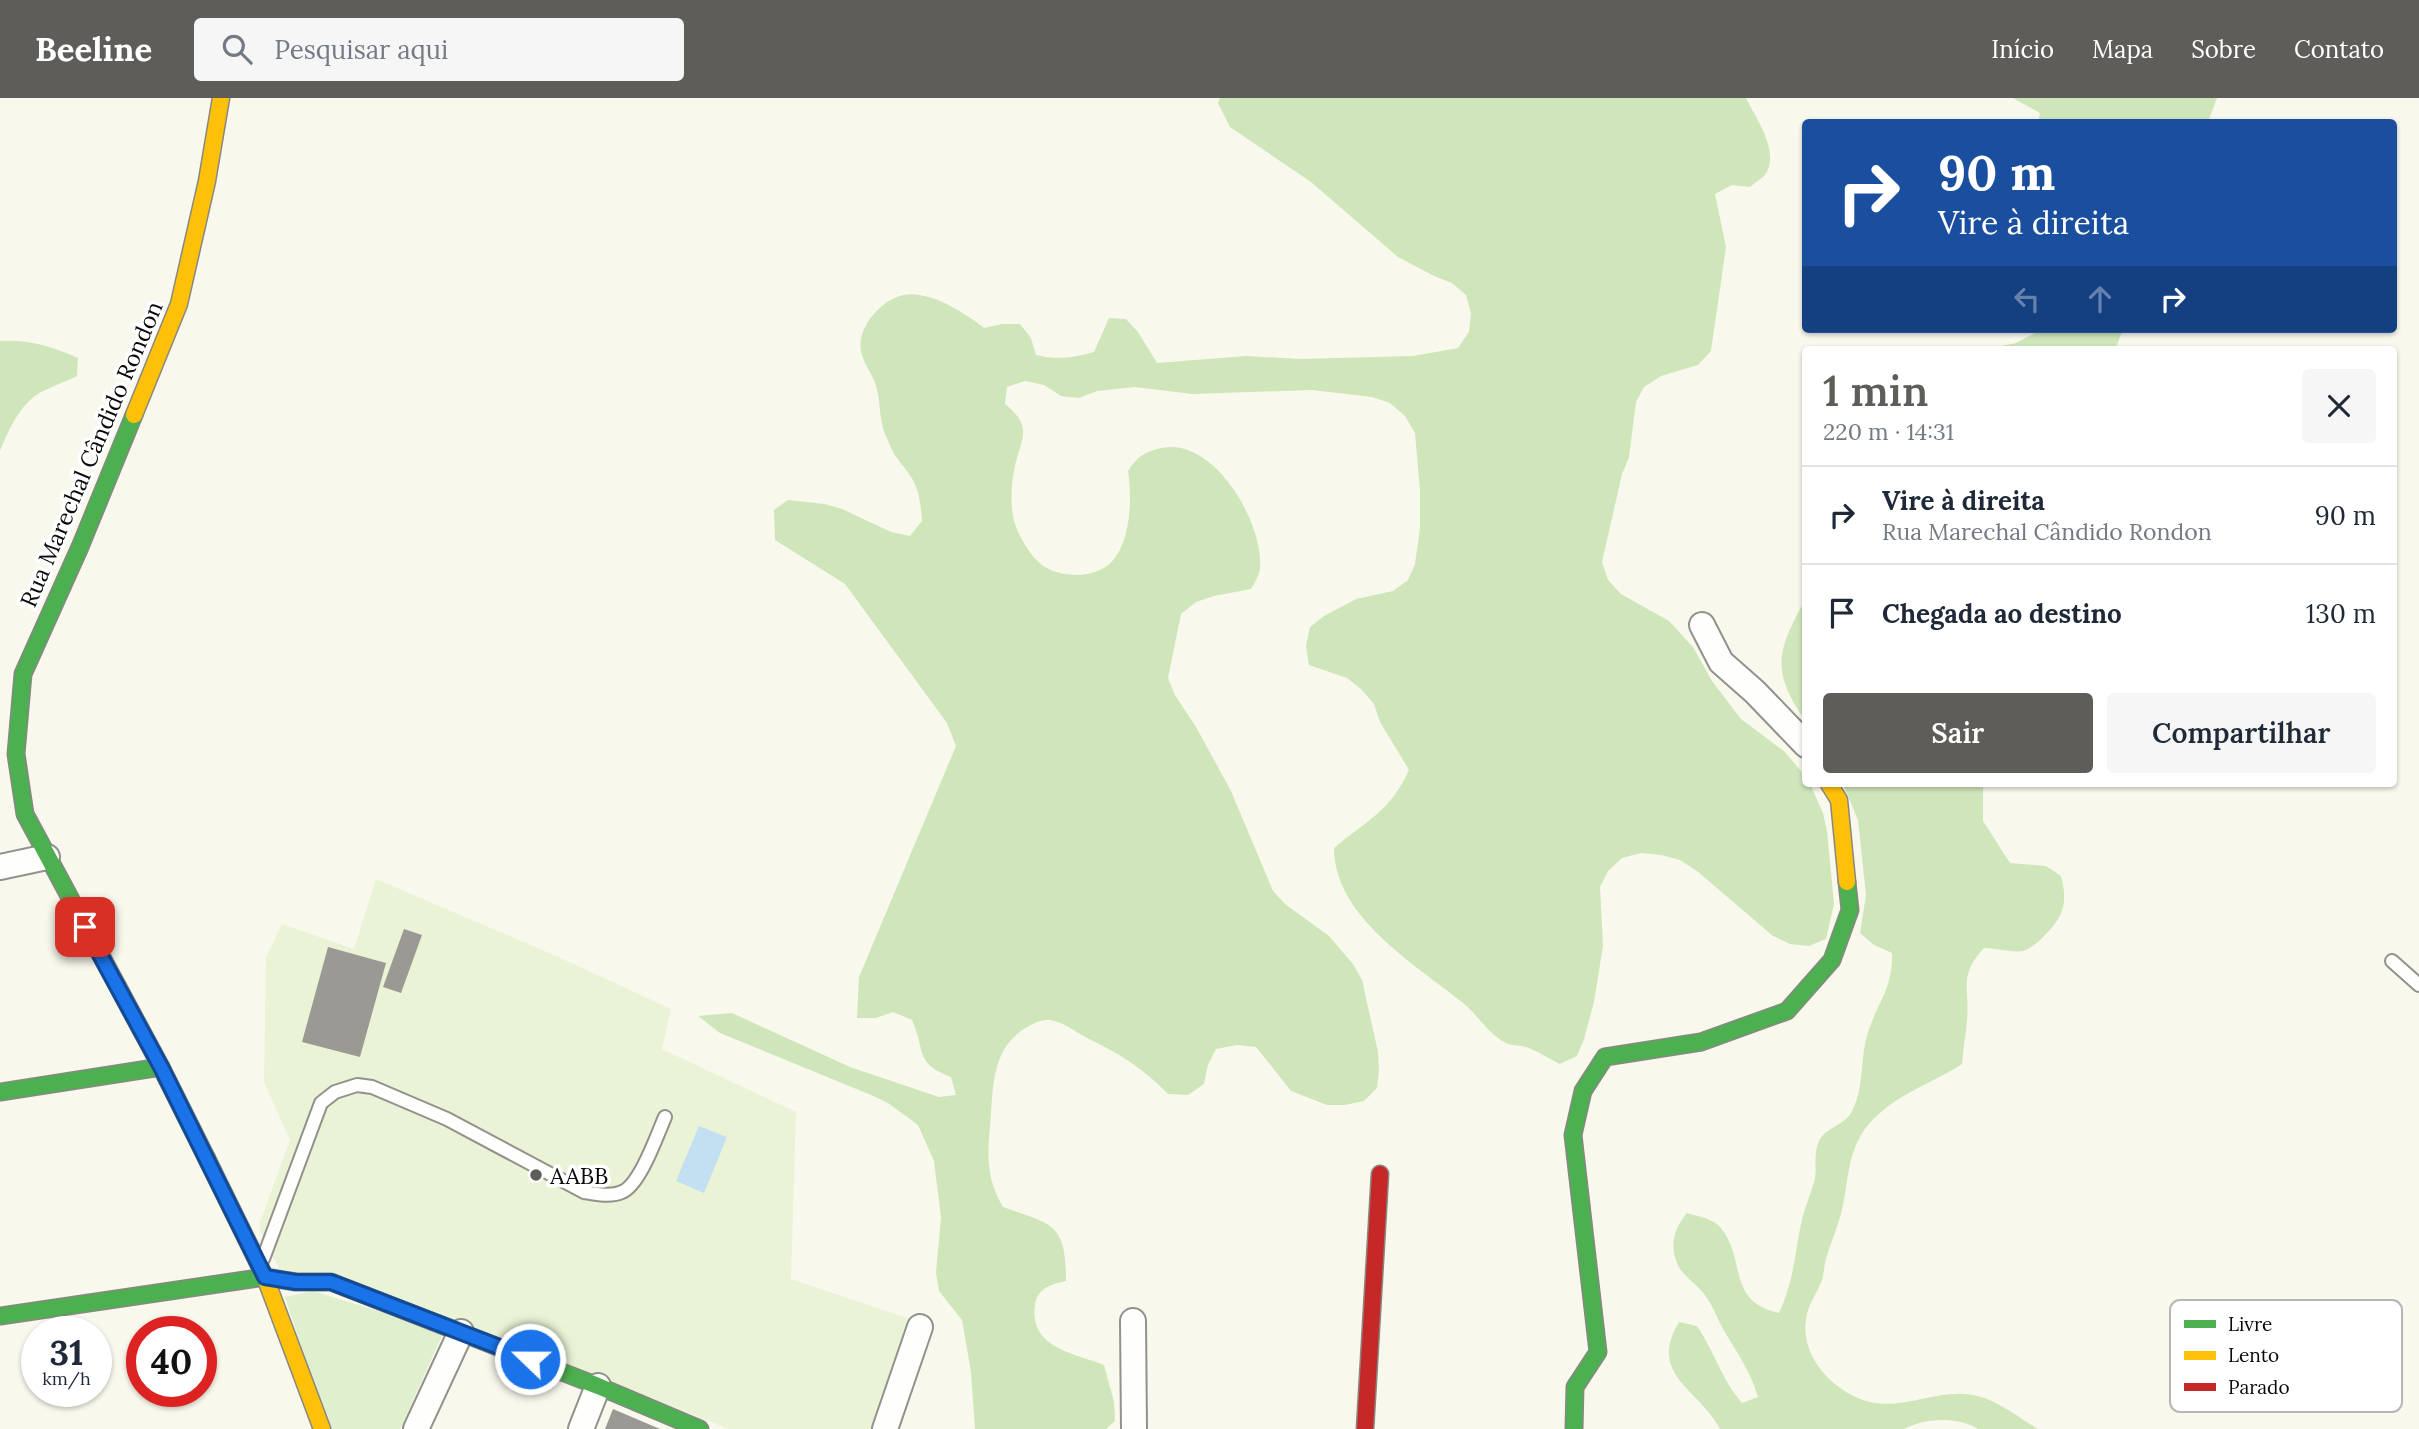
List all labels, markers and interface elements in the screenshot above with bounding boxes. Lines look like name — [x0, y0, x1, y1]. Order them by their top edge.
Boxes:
search box — [194, 18, 684, 81]
text: Beeline — [35, 28, 152, 70]
icon: search — [218, 30, 256, 68]
text: Pesquisar aqui — [274, 33, 448, 66]
text: Início — [1991, 34, 2054, 65]
text: Mapa — [2092, 34, 2153, 65]
text: Sobre — [2191, 34, 2256, 65]
text: Contato — [2294, 34, 2384, 65]
text: 90 m — [1938, 141, 2055, 203]
icon: right — [1823, 147, 1914, 238]
text: Vire à direita — [1938, 202, 2129, 243]
icon: left — [2008, 280, 2046, 318]
icon: ahead — [2081, 280, 2119, 318]
icon: right — [2154, 280, 2192, 318]
street label: Rua Marechal Cândido Rondon — [13, 297, 169, 611]
text: 1 min — [1823, 364, 1928, 418]
button: close — [2302, 369, 2376, 443]
text: 220 m · 14:31 — [1823, 417, 1954, 446]
text: Vire à direita — [1882, 484, 2045, 517]
icon: right — [1823, 496, 1861, 534]
text: 90 m — [2315, 499, 2376, 532]
text: Rua Marechal Cândido Rondon — [1882, 517, 2212, 546]
icon: arrive — [1823, 594, 1861, 632]
text: Chegada ao destino — [1882, 597, 2122, 630]
text: 130 m — [2306, 597, 2376, 630]
button: Sair — [1823, 693, 2093, 773]
button: Compartilhar — [2107, 693, 2376, 773]
pin — [55, 897, 115, 957]
icon: arrive — [66, 908, 104, 946]
place label: AABB — [549, 1161, 608, 1190]
marker: AABB — [528, 1167, 544, 1183]
legend — [2170, 1300, 2402, 1412]
text: Livre — [2228, 1312, 2272, 1336]
speed limit sign: 40 — [126, 1316, 217, 1407]
position arrow — [493, 1322, 567, 1396]
text: 31 — [50, 1330, 83, 1375]
text: Lento — [2228, 1343, 2279, 1367]
text: km/h — [42, 1367, 91, 1390]
text: Parado — [2228, 1375, 2290, 1399]

